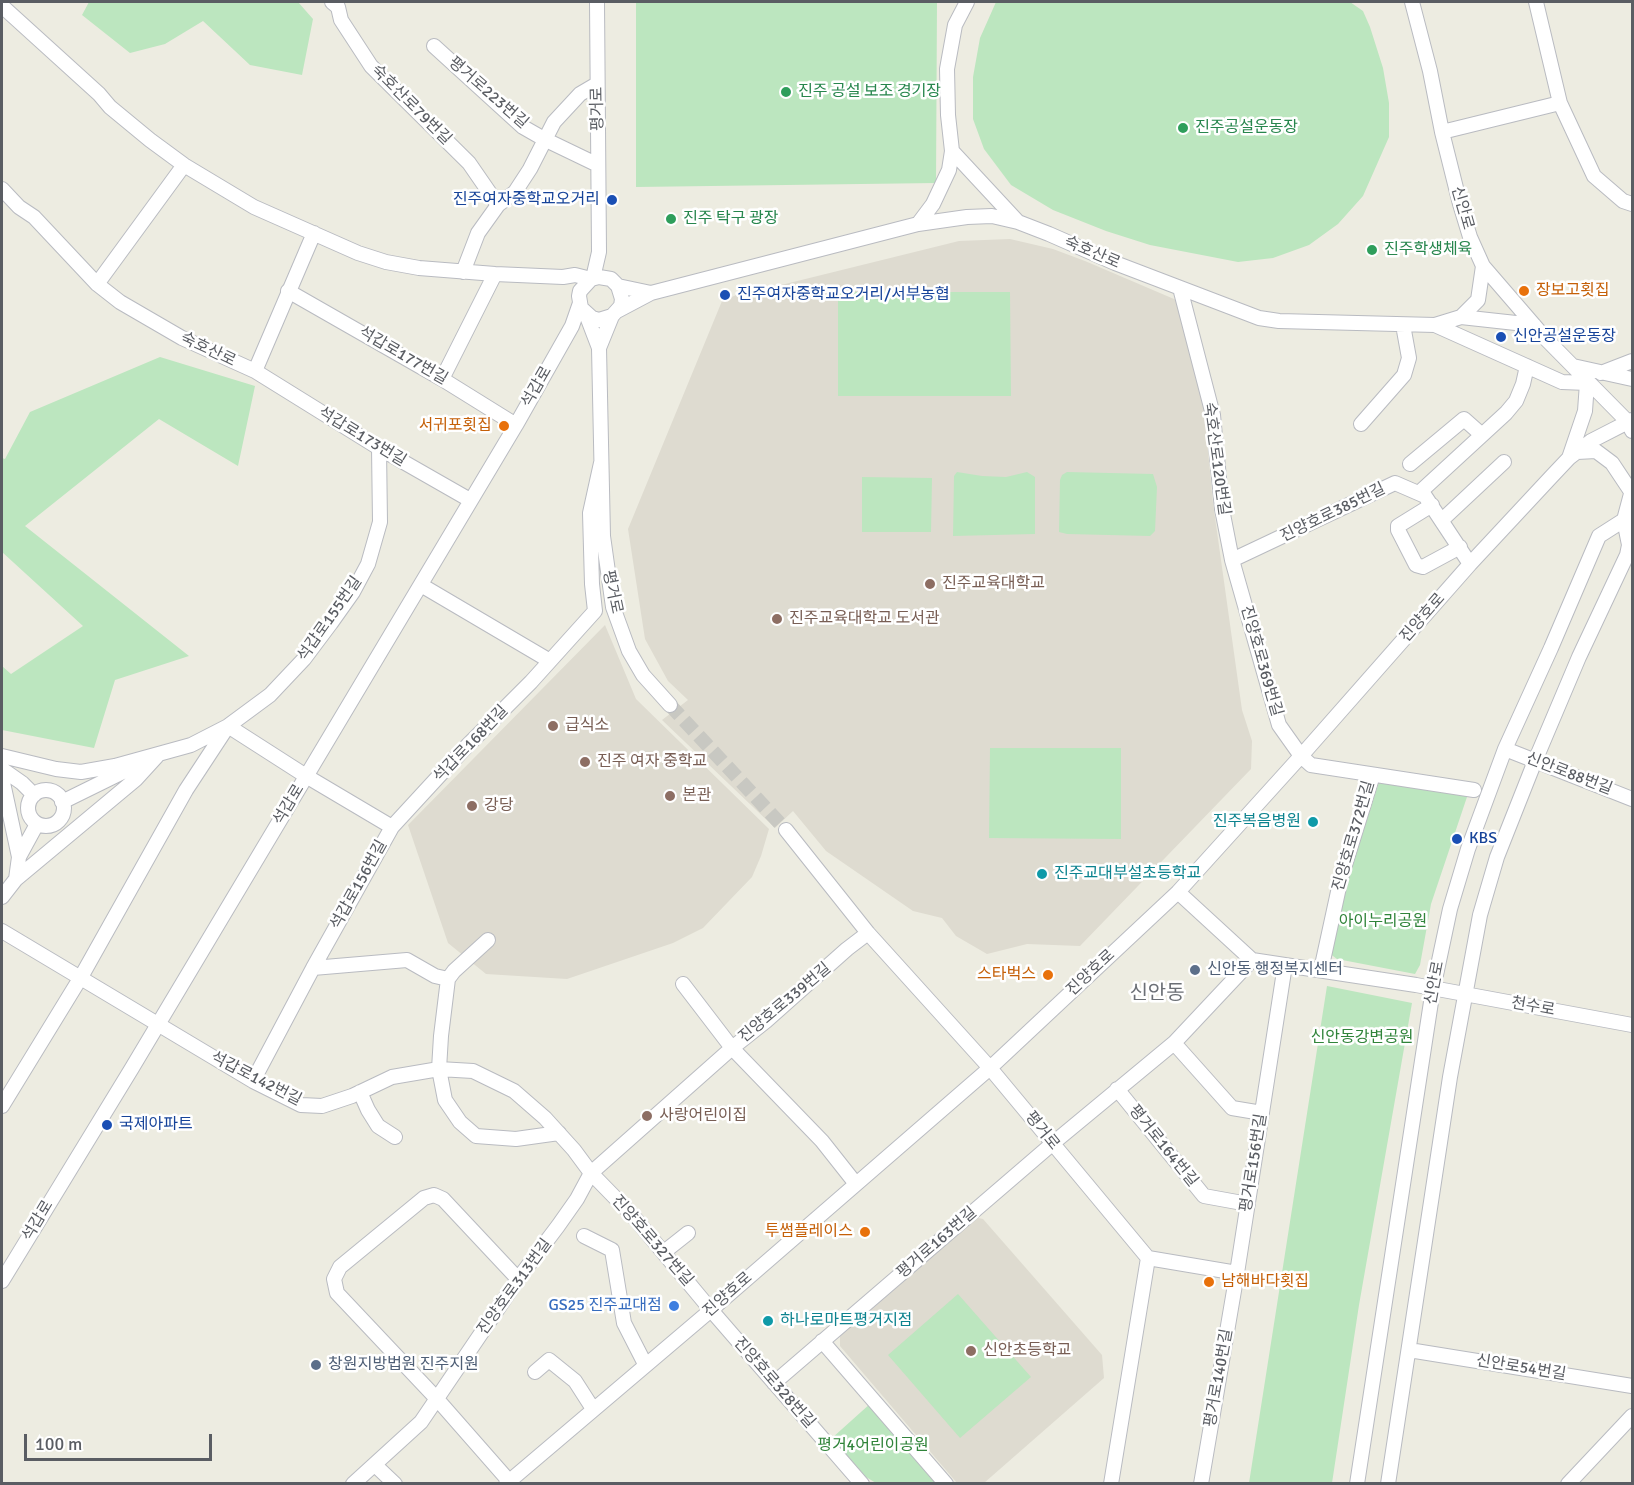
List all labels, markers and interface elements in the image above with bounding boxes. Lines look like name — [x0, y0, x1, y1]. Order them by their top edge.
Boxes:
street label: 평거로223번길 — [444, 53, 532, 133]
street label: 숙호산로79번길 — [367, 61, 455, 149]
place label: 진주 공설 보조 경기장 — [798, 82, 941, 102]
marker: 진주 공설 보조 경기장 — [779, 85, 793, 99]
street label: 평거로 — [588, 87, 608, 131]
place label: 진주공설운동장 — [1195, 118, 1298, 138]
marker: 진주공설운동장 — [1176, 121, 1190, 135]
street label: 신안로 — [1447, 184, 1477, 232]
place label: 진주여자중학교오거리 — [453, 190, 600, 210]
marker: 진주여자중학교오거리 — [605, 193, 619, 207]
place label: 진주 탁구 광장 — [683, 209, 778, 229]
marker: 진주 탁구 광장 — [664, 212, 678, 226]
street label: 숙호산로 — [1061, 233, 1123, 273]
place label: 진주학생체육 — [1384, 240, 1472, 260]
marker: 진주학생체육 — [1365, 243, 1379, 257]
place label: 장보고횟집 — [1536, 281, 1610, 301]
marker: 장보고횟집 — [1517, 284, 1531, 298]
place label: 진주여자중학교오거리/서부농협 — [737, 285, 950, 305]
marker: 진주여자중학교오거리/서부농협 — [718, 288, 732, 302]
street label: 석갑로177번길 — [355, 323, 451, 389]
place label: 신안공설운동장 — [1513, 327, 1616, 347]
street label: 숙호산로 — [177, 329, 239, 371]
marker: 신안공설운동장 — [1494, 330, 1508, 344]
street label: 석갑로 — [518, 363, 556, 411]
street label: 숙호산로120번길 — [1199, 401, 1233, 517]
street label: 석갑로173번길 — [314, 403, 410, 471]
place label: 서귀포횟집 — [418, 416, 492, 436]
marker: 서귀포횟집 — [497, 419, 511, 433]
street label: 진양호로385번길 — [1277, 479, 1389, 547]
street label: 평거로 — [598, 568, 626, 616]
street label: 석갑로155번길 — [294, 573, 366, 665]
place label: 진주교육대학교 — [942, 574, 1045, 594]
marker: 진주교육대학교 — [923, 577, 937, 591]
street label: 진양호로 — [1396, 589, 1450, 647]
street label: 진양호로369번길 — [1236, 603, 1286, 719]
place label: 진주교육대학교 도서관 — [789, 609, 940, 629]
marker: 진주교육대학교 도서관 — [770, 612, 784, 626]
street label: 석갑로168번길 — [430, 702, 512, 786]
place label: 급식소 — [565, 716, 609, 736]
marker: 급식소 — [546, 719, 560, 733]
street label: 신안로88번길 — [1523, 749, 1615, 799]
place label: 진주 여자 중학교 — [597, 752, 707, 772]
marker: 진주 여자 중학교 — [578, 755, 592, 769]
street label: 진양호로372번길 — [1329, 778, 1379, 894]
street label: 석갑로 — [269, 781, 309, 829]
place label: 본관 — [682, 786, 711, 806]
marker: 본관 — [663, 789, 677, 803]
place label: 강당 — [484, 796, 513, 816]
marker: 강당 — [465, 799, 479, 813]
place label: 진주복음병원 — [1213, 812, 1301, 832]
marker: 진주복음병원 — [1306, 815, 1320, 829]
place label: KBS — [1469, 829, 1497, 849]
marker: KBS — [1450, 832, 1464, 846]
street label: 석갑로156번길 — [326, 837, 392, 933]
place label: 진주교대부설초등학교 — [1054, 864, 1201, 884]
marker: 진주교대부설초등학교 — [1035, 867, 1049, 881]
park label: 아이누리공원 — [1339, 912, 1427, 932]
street label: 진양호로 — [1063, 946, 1119, 1000]
street label: 진양호로339번길 — [735, 959, 835, 1047]
street label: 신안로 — [1421, 959, 1449, 1007]
place label: 신안동 행정복지센터 — [1207, 960, 1343, 980]
marker: 신안동 행정복지센터 — [1188, 963, 1202, 977]
place label: 스타벅스 — [977, 965, 1036, 985]
marker: 스타벅스 — [1041, 968, 1055, 982]
district label: 신안동 — [1129, 982, 1185, 1006]
street label: 천수로 — [1510, 994, 1556, 1020]
park label: 신안동강변공원 — [1310, 1028, 1414, 1048]
street label: 석갑로142번길 — [207, 1048, 305, 1110]
street label: 평거로164번길 — [1124, 1101, 1202, 1191]
place label: 사랑어린이집 — [659, 1106, 747, 1126]
street label: 평거로 — [1021, 1108, 1063, 1154]
marker: 사랑어린이집 — [640, 1109, 654, 1123]
street label: 평거로156번길 — [1237, 1112, 1271, 1214]
place label: 국제아파트 — [119, 1115, 193, 1135]
marker: 국제아파트 — [100, 1118, 114, 1132]
street label: 진양호로327번길 — [607, 1192, 697, 1290]
street label: 석갑로 — [18, 1197, 58, 1245]
street label: 평거로163번길 — [893, 1203, 981, 1283]
place label: 투썸플레이스 — [765, 1222, 853, 1242]
marker: 투썸플레이스 — [858, 1225, 872, 1239]
street label: 진양호로313번길 — [474, 1235, 556, 1339]
street label: 진양호로 — [699, 1268, 757, 1322]
place label: 남해바다횟집 — [1221, 1272, 1309, 1292]
marker: 남해바다횟집 — [1202, 1275, 1216, 1289]
place label: GS25 진주교대점 — [548, 1296, 662, 1316]
marker: GS25 진주교대점 — [667, 1299, 681, 1313]
place label: 하나로마트평거지점 — [780, 1311, 912, 1331]
marker: 하나로마트평거지점 — [761, 1314, 775, 1328]
street label: 평거로140번길 — [1201, 1327, 1237, 1429]
street label: 진양호로328번길 — [729, 1334, 819, 1432]
place label: 신안초등학교 — [983, 1341, 1071, 1361]
marker: 신안초등학교 — [964, 1344, 978, 1358]
street label: 신안로54번길 — [1475, 1351, 1567, 1385]
place label: 창원지방법원 진주지원 — [328, 1355, 479, 1375]
marker: 창원지방법원 진주지원 — [309, 1358, 323, 1372]
scale bar — [27, 1422, 214, 1460]
text: 100 m — [35, 1433, 82, 1455]
park label: 평거4어린이공원 — [817, 1436, 929, 1456]

